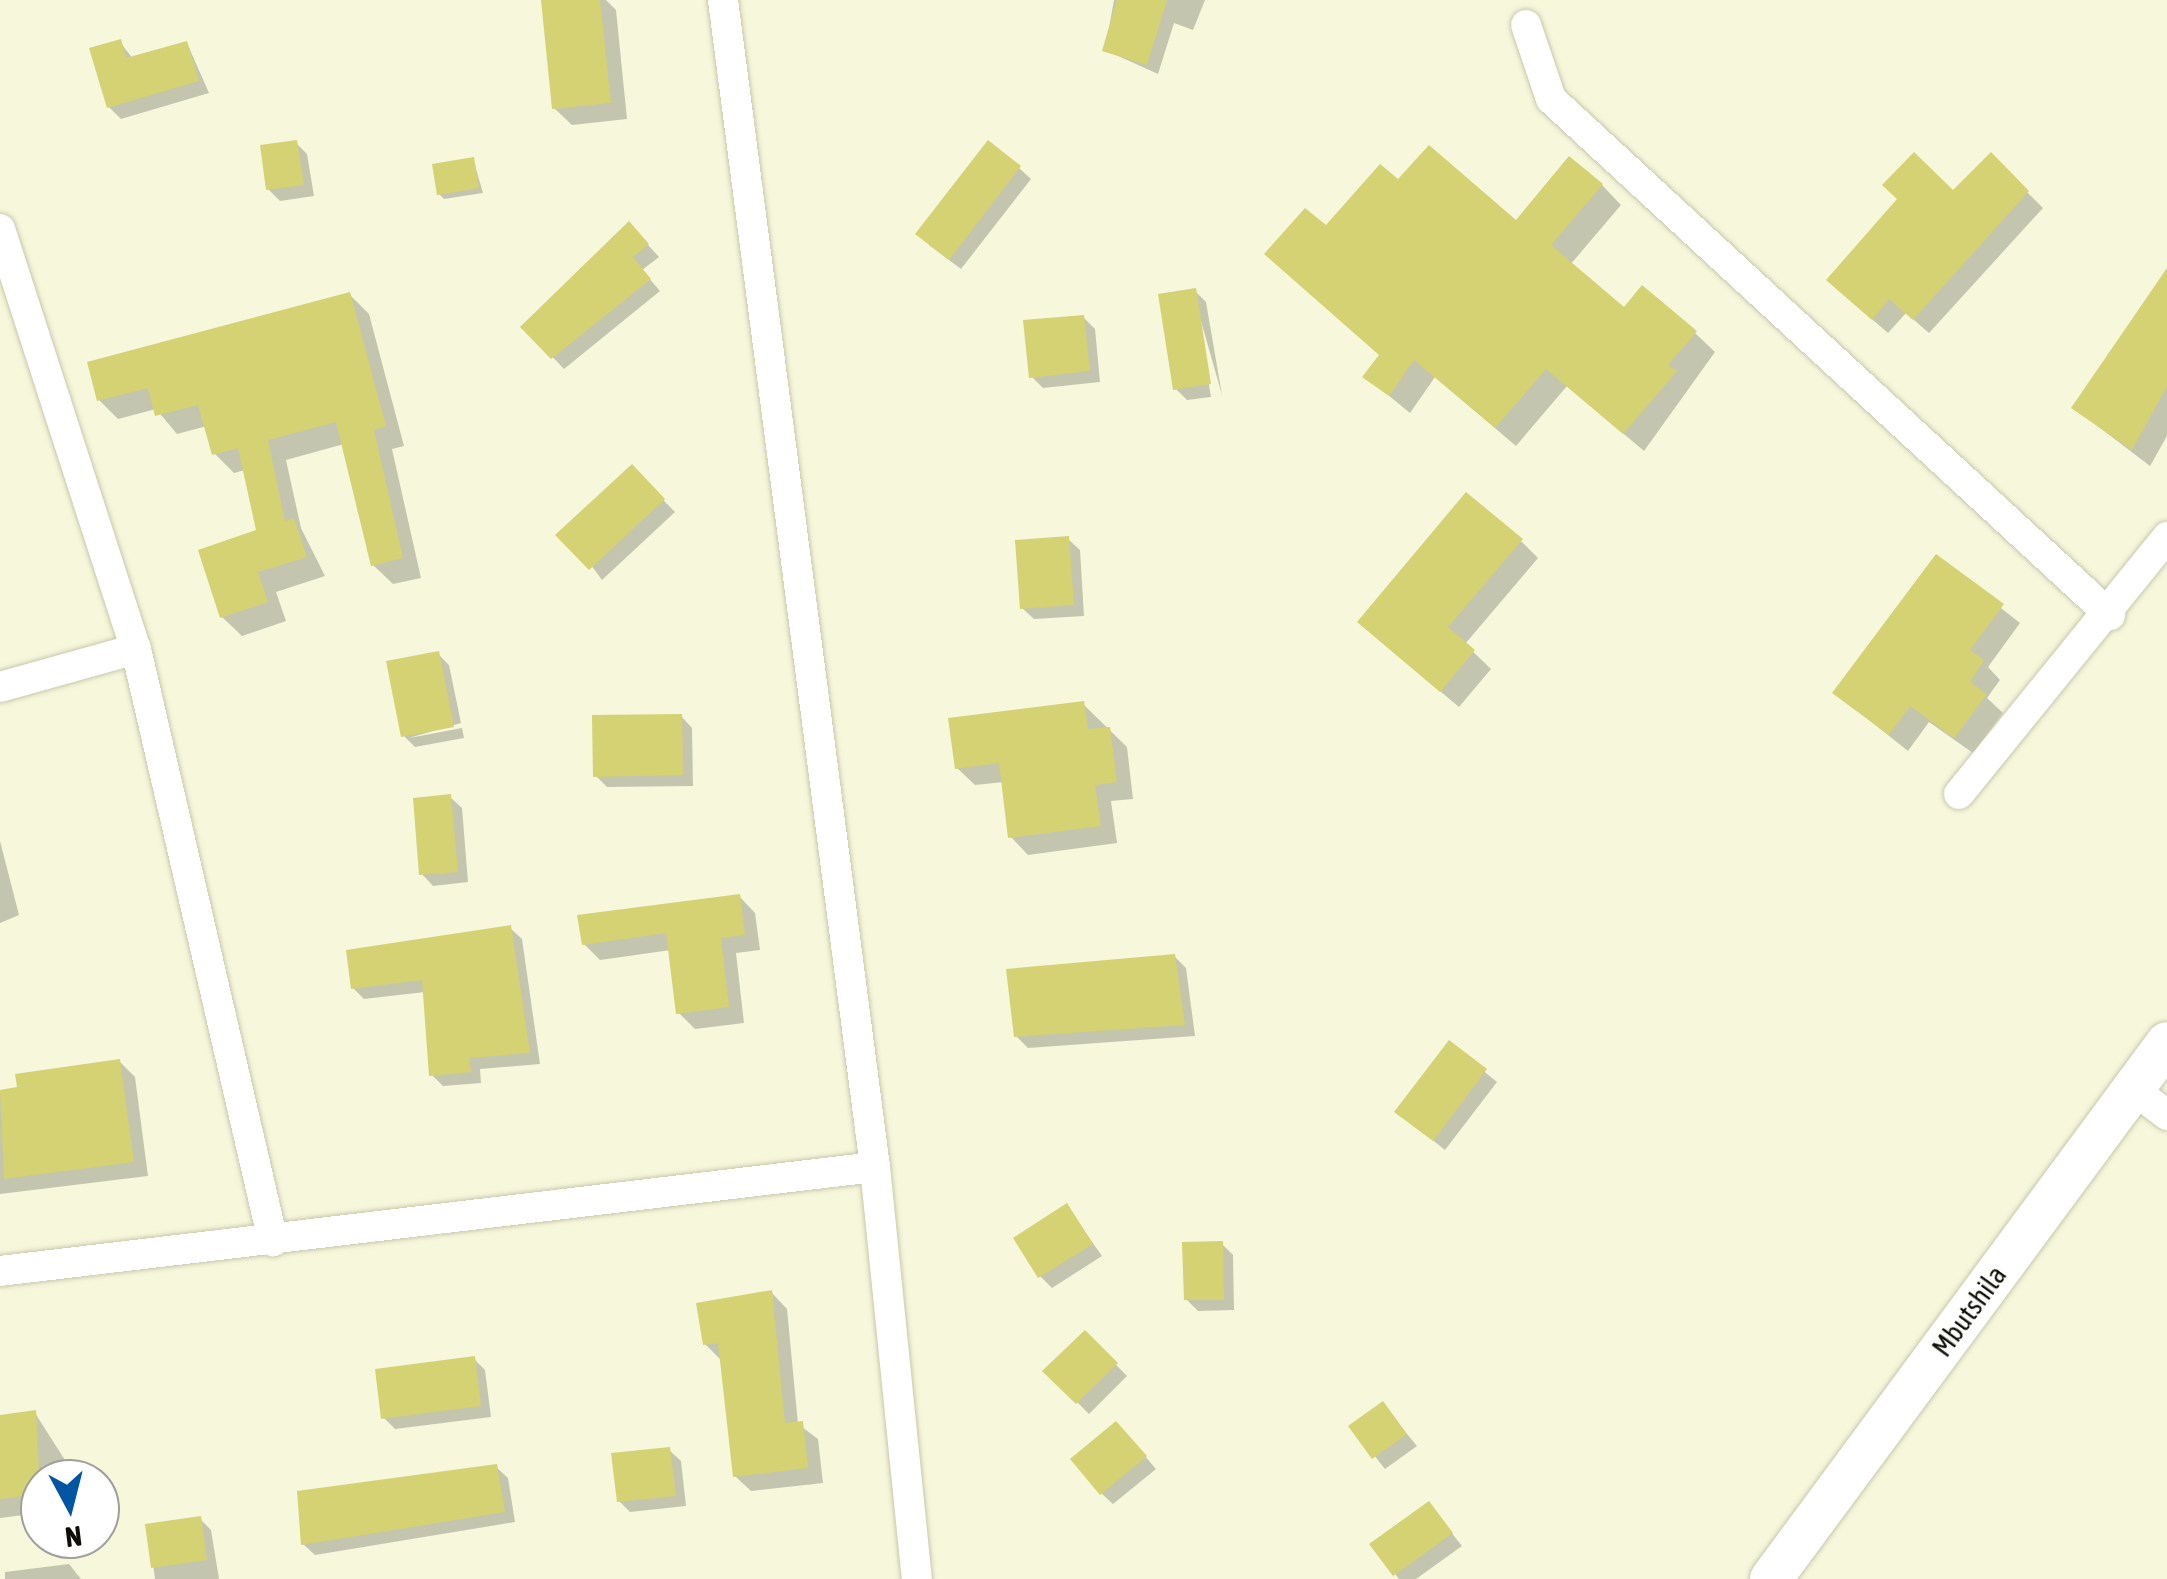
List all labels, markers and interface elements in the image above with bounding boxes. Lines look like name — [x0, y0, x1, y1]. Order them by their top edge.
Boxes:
street label: Mbutshila — [1925, 1259, 2013, 1363]
north arrow — [20, 1459, 120, 1559]
text: N — [63, 1520, 84, 1554]

